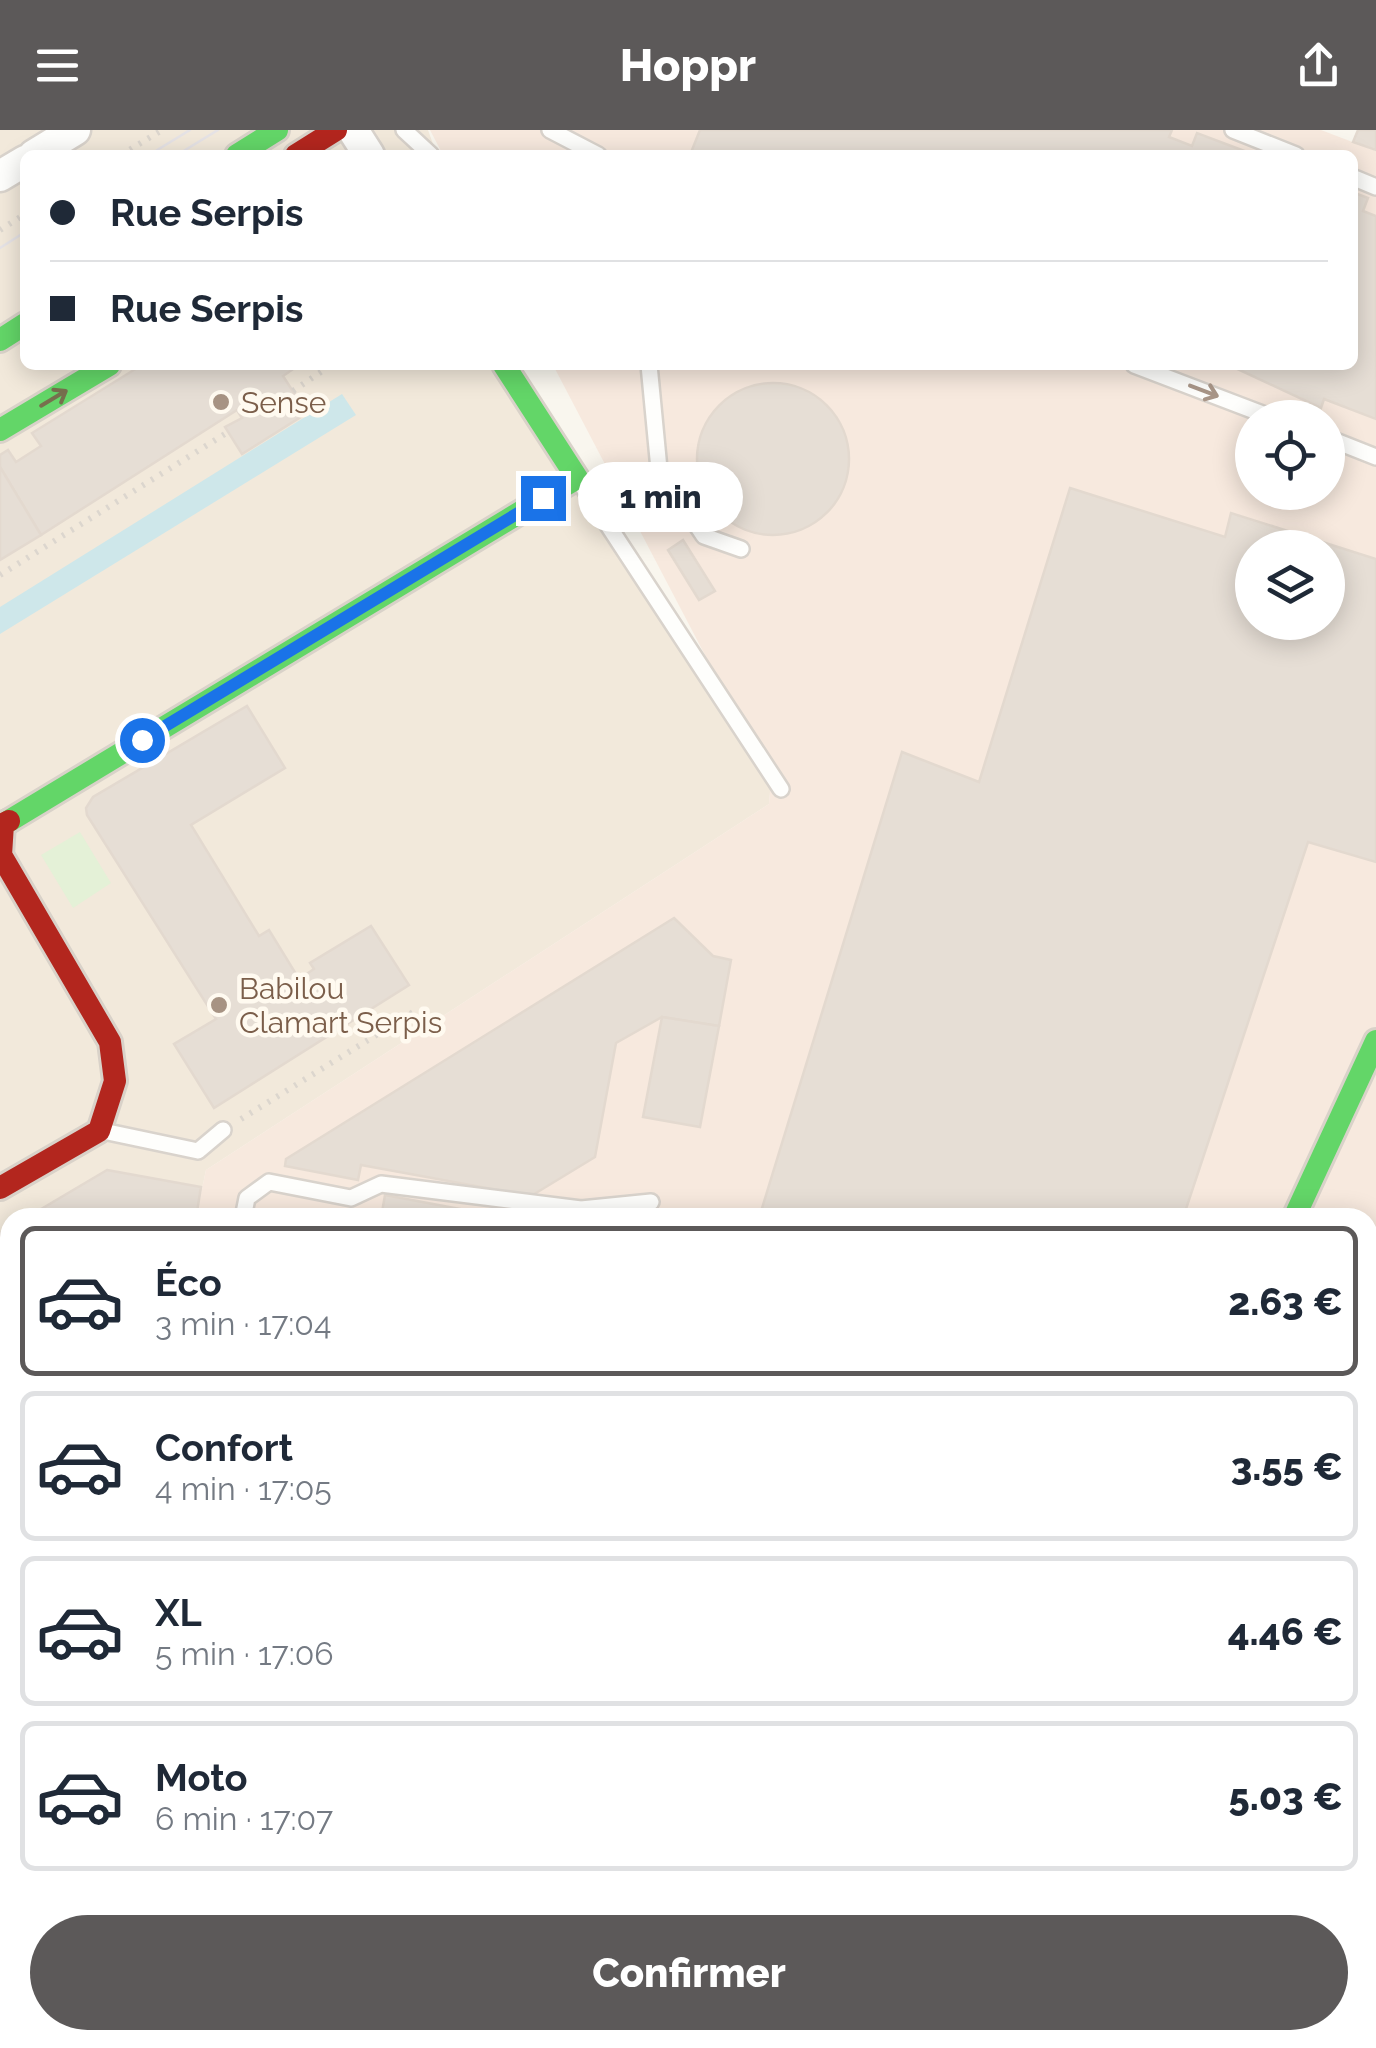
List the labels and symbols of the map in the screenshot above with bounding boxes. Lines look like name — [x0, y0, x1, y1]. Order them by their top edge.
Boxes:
one-way arrow — [1187, 383, 1218, 401]
place label: Sense — [241, 385, 326, 420]
one-way arrow — [39, 388, 68, 408]
marker: Sense — [210, 391, 232, 413]
callout: 1 min — [578, 463, 743, 533]
route end — [521, 476, 566, 521]
route start — [120, 718, 165, 763]
place label: Babilou Clamart Serpis — [239, 971, 442, 1040]
marker: Babilou Clamart Serpis — [208, 994, 230, 1016]

